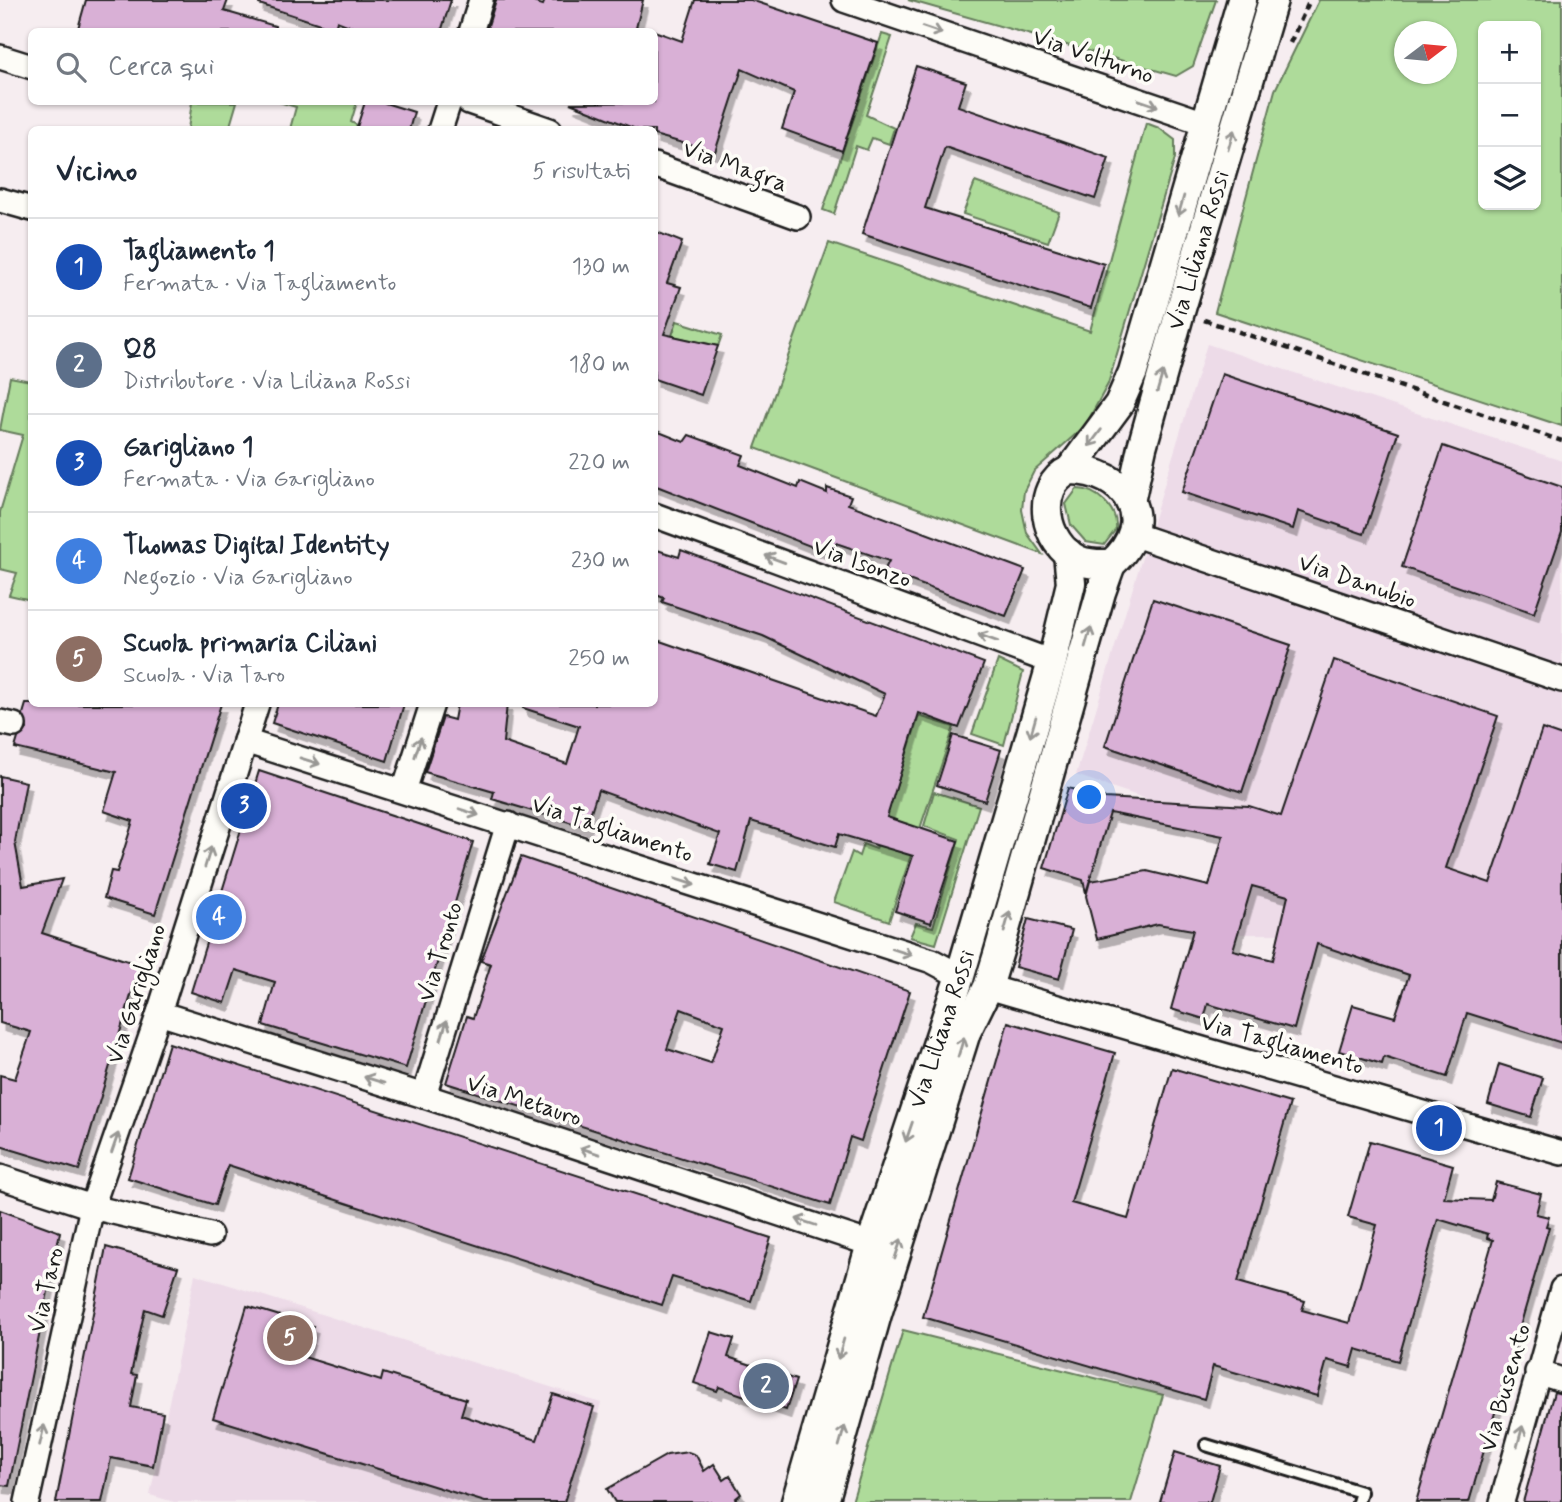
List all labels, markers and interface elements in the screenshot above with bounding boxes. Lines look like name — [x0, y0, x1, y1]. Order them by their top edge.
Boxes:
north arrow — [1394, 21, 1457, 84]
map controls — [1478, 21, 1541, 210]
button: + — [1478, 21, 1541, 84]
street label: Via Volturno — [1028, 22, 1158, 92]
one-way arrow — [921, 25, 943, 37]
search box — [28, 28, 658, 105]
icon: search — [52, 48, 90, 86]
text: Cerca qui — [108, 50, 214, 84]
button: − — [1478, 84, 1541, 147]
one-way arrow — [1136, 98, 1158, 110]
one-way arrow — [1226, 129, 1239, 151]
street label: Via Magra — [677, 134, 792, 203]
button: layers — [1478, 147, 1541, 210]
text: Vicino — [56, 152, 137, 191]
text: 5 risultati — [532, 157, 630, 187]
street label: Via Liliana Rossi — [1160, 167, 1237, 334]
one-way arrow — [1174, 195, 1187, 217]
text: Tagliamento 1 — [123, 235, 275, 269]
text: 1 — [74, 252, 84, 282]
text: 130 m — [572, 252, 630, 282]
text: Fermata · Via Tagliamento — [123, 269, 396, 299]
text: Q8 — [123, 333, 157, 367]
text: 2 — [73, 350, 85, 380]
text: 180 m — [569, 350, 630, 380]
text: Distributore · Via Liliana Rossi — [123, 367, 410, 397]
one-way arrow — [1155, 371, 1168, 393]
one-way arrow — [1088, 428, 1103, 446]
text: Garigliano 1 — [123, 431, 254, 465]
text: 3 — [74, 448, 84, 478]
text: 220 m — [568, 448, 630, 478]
text: Fermata · Via Garigliano — [123, 465, 375, 495]
text: Thomas Digital Identity — [123, 529, 390, 563]
street label: Via Isonzo — [808, 532, 916, 596]
text: 4 — [72, 546, 86, 576]
text: 230 m — [571, 546, 630, 576]
street label: Via Danubio — [1294, 547, 1420, 617]
one-way arrow — [764, 552, 786, 565]
text: Negozio · Via Garigliano — [123, 563, 353, 593]
one-way arrow — [1082, 626, 1095, 649]
text: Scuola primaria Ciliani — [123, 627, 377, 661]
one-way arrow — [978, 631, 1000, 643]
text: 5 — [72, 644, 86, 674]
text: 250 m — [568, 644, 630, 674]
text: Scuola · Via Taro — [123, 661, 285, 691]
one-way arrow — [1025, 716, 1038, 738]
one-way arrow — [412, 737, 425, 759]
one-way arrow — [298, 756, 320, 769]
pin: 3 — [221, 780, 267, 832]
your location — [1072, 780, 1106, 814]
street label: Via Tagliamento — [527, 789, 697, 874]
one-way arrow — [457, 807, 479, 819]
one-way arrow — [203, 846, 216, 868]
one-way arrow — [674, 876, 696, 889]
pin: 4 — [196, 891, 242, 943]
street label: Via Tronto — [411, 898, 471, 1006]
one-way arrow — [1002, 911, 1015, 933]
street label: Via Garigliano — [100, 920, 176, 1069]
one-way arrow — [890, 946, 912, 959]
street label: Via Liliana Rossi — [902, 946, 982, 1113]
street label: Via Tagliamento — [1196, 1007, 1367, 1086]
one-way arrow — [439, 1020, 451, 1042]
one-way arrow — [956, 1036, 969, 1058]
street label: Via Metauro — [462, 1068, 586, 1134]
one-way arrow — [363, 1073, 385, 1086]
pin: 1 — [1416, 1102, 1462, 1154]
one-way arrow — [902, 1120, 914, 1142]
one-way arrow — [110, 1132, 122, 1154]
one-way arrow — [580, 1144, 602, 1156]
one-way arrow — [796, 1215, 818, 1228]
one-way arrow — [892, 1238, 905, 1260]
street label: Via Taro — [22, 1244, 72, 1336]
pin: 5 — [267, 1312, 313, 1364]
street label: Via Busento — [1473, 1321, 1539, 1455]
one-way arrow — [833, 1338, 846, 1360]
pin: 2 — [743, 1360, 789, 1412]
one-way arrow — [35, 1424, 49, 1447]
one-way arrow — [1514, 1425, 1527, 1448]
one-way arrow — [837, 1426, 850, 1448]

